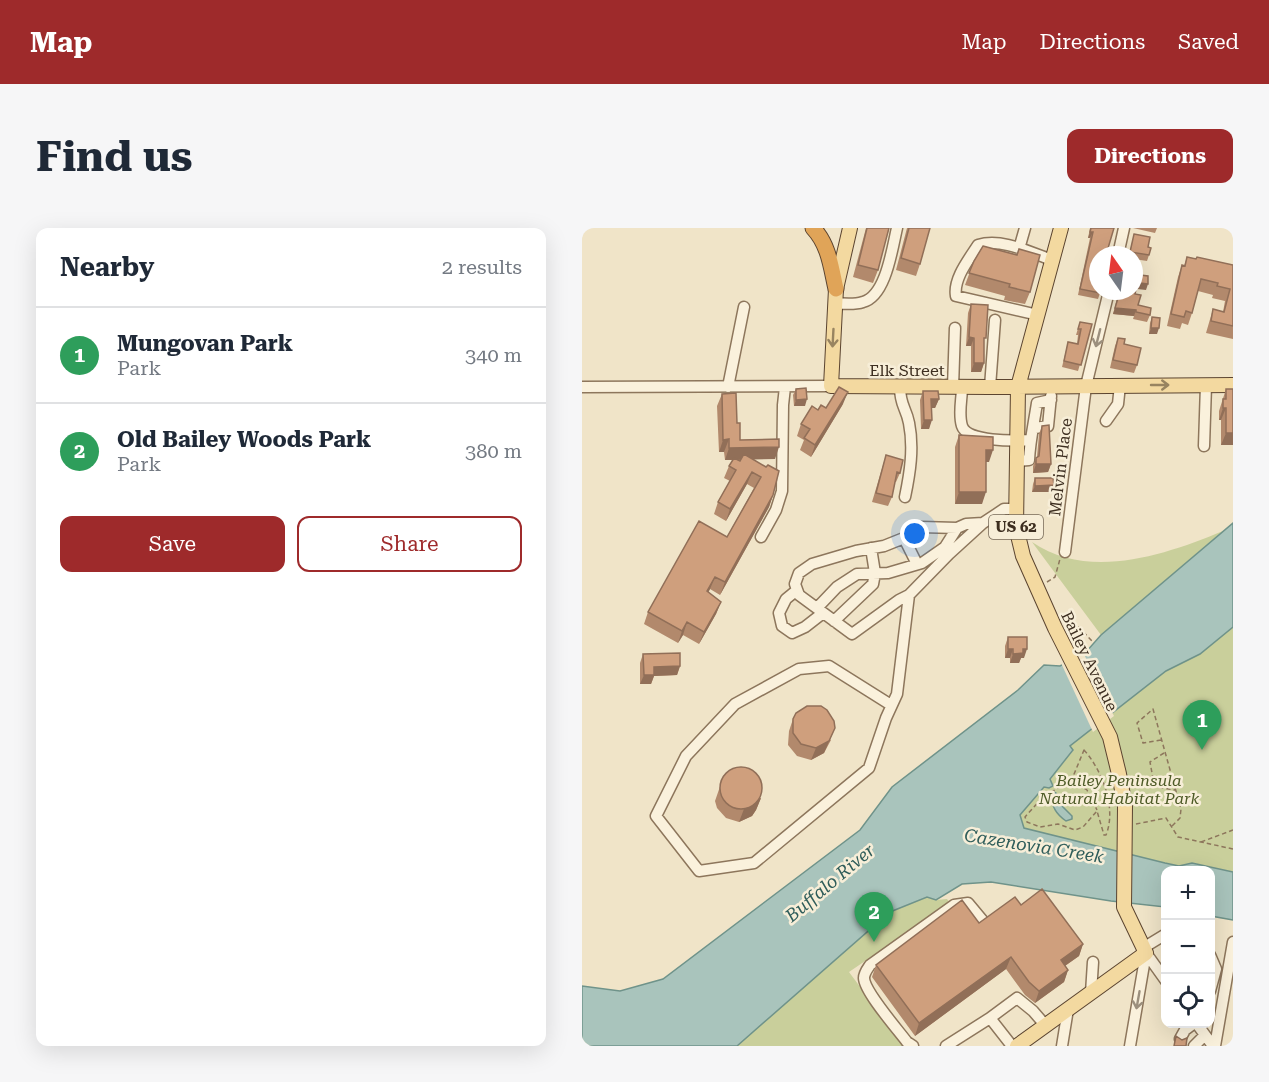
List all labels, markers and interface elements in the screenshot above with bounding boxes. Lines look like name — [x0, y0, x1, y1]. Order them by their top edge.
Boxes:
text: Map — [30, 26, 92, 59]
text: Map — [962, 30, 1006, 54]
text: Directions — [1039, 30, 1145, 54]
text: Saved — [1178, 30, 1239, 54]
button: Directions — [1067, 129, 1233, 183]
text: Find us — [36, 132, 193, 181]
north arrow — [1089, 246, 1143, 300]
text: Nearby — [60, 252, 154, 282]
text: 2 results — [442, 255, 522, 279]
one-way arrow — [828, 327, 839, 347]
one-way arrow — [1091, 329, 1103, 348]
text: Mungovan Park — [117, 331, 293, 356]
text: 1 — [74, 343, 85, 367]
text: 340 m — [465, 343, 522, 367]
text: Park — [117, 356, 161, 380]
street label: Elk Street — [869, 361, 945, 380]
one-way arrow — [1150, 379, 1170, 391]
street label: Melvin Place — [1045, 417, 1076, 517]
text: Old Bailey Woods Park — [117, 427, 371, 452]
text: 2 — [74, 439, 85, 463]
text: 380 m — [465, 439, 522, 463]
text: Park — [117, 452, 161, 476]
road number: US 62 — [989, 515, 1043, 539]
button: Save — [60, 516, 285, 572]
button: Share — [297, 516, 522, 572]
your location — [900, 519, 929, 548]
street label: Bailey Avenue — [1057, 608, 1122, 714]
pin: 1 — [1182, 700, 1222, 750]
park label: Bailey Peninsula Natural Habitat Park — [1038, 771, 1199, 808]
water label: Cazenovia Creek — [963, 824, 1105, 867]
water label: Buffalo River — [780, 839, 879, 927]
map controls — [1161, 866, 1215, 1028]
button: + — [1161, 866, 1215, 920]
pin: 2 — [854, 892, 894, 942]
button: − — [1161, 920, 1215, 974]
button: locate — [1161, 974, 1215, 1028]
one-way arrow — [1132, 989, 1143, 1009]

